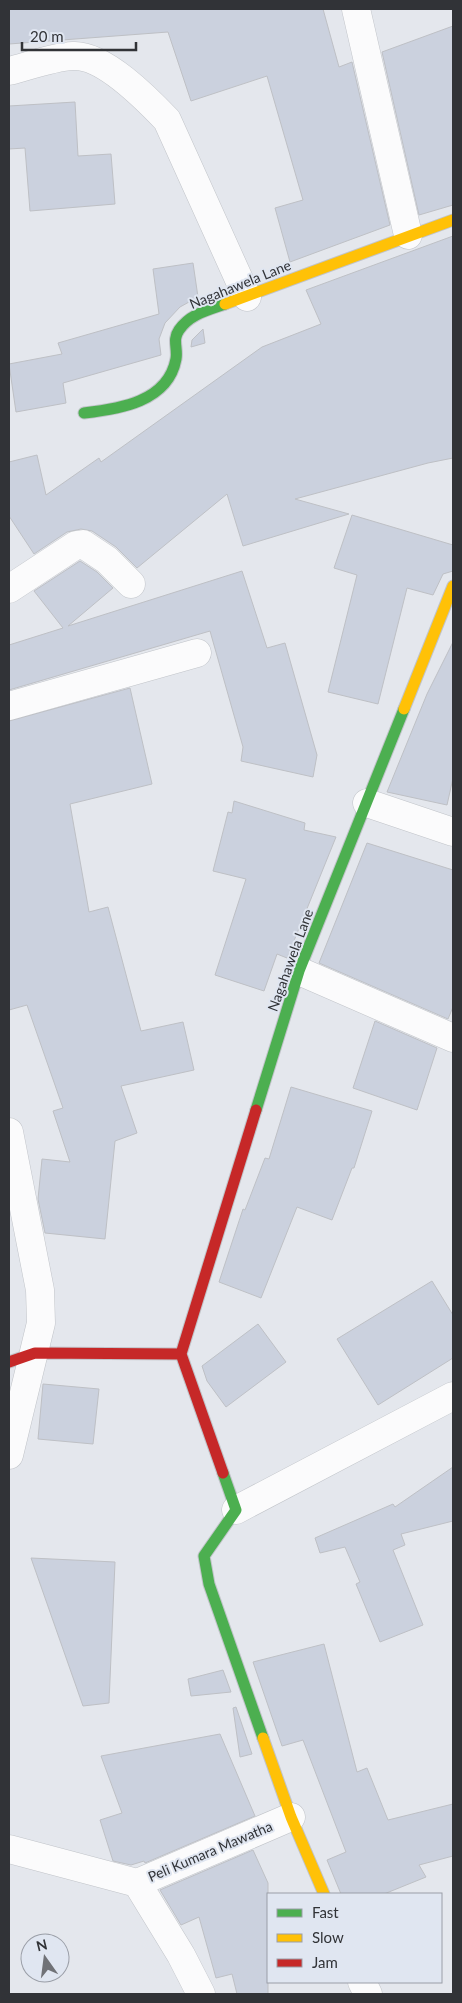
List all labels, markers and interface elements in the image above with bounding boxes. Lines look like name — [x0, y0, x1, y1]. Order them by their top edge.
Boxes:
scale bar — [22, 20, 136, 52]
text: 20 m — [30, 27, 64, 45]
street label: Nagahawela Lane — [187, 256, 293, 312]
street label: Nagahawela Lane — [264, 906, 316, 1014]
street label: Peli Kumara Mawatha — [145, 1817, 275, 1885]
legend — [267, 1893, 442, 1983]
text: Fast — [312, 1903, 339, 1921]
text: Slow — [312, 1928, 344, 1946]
north arrow — [20, 1933, 70, 1983]
text: N — [34, 1935, 49, 1954]
text: Jam — [312, 1953, 338, 1971]

